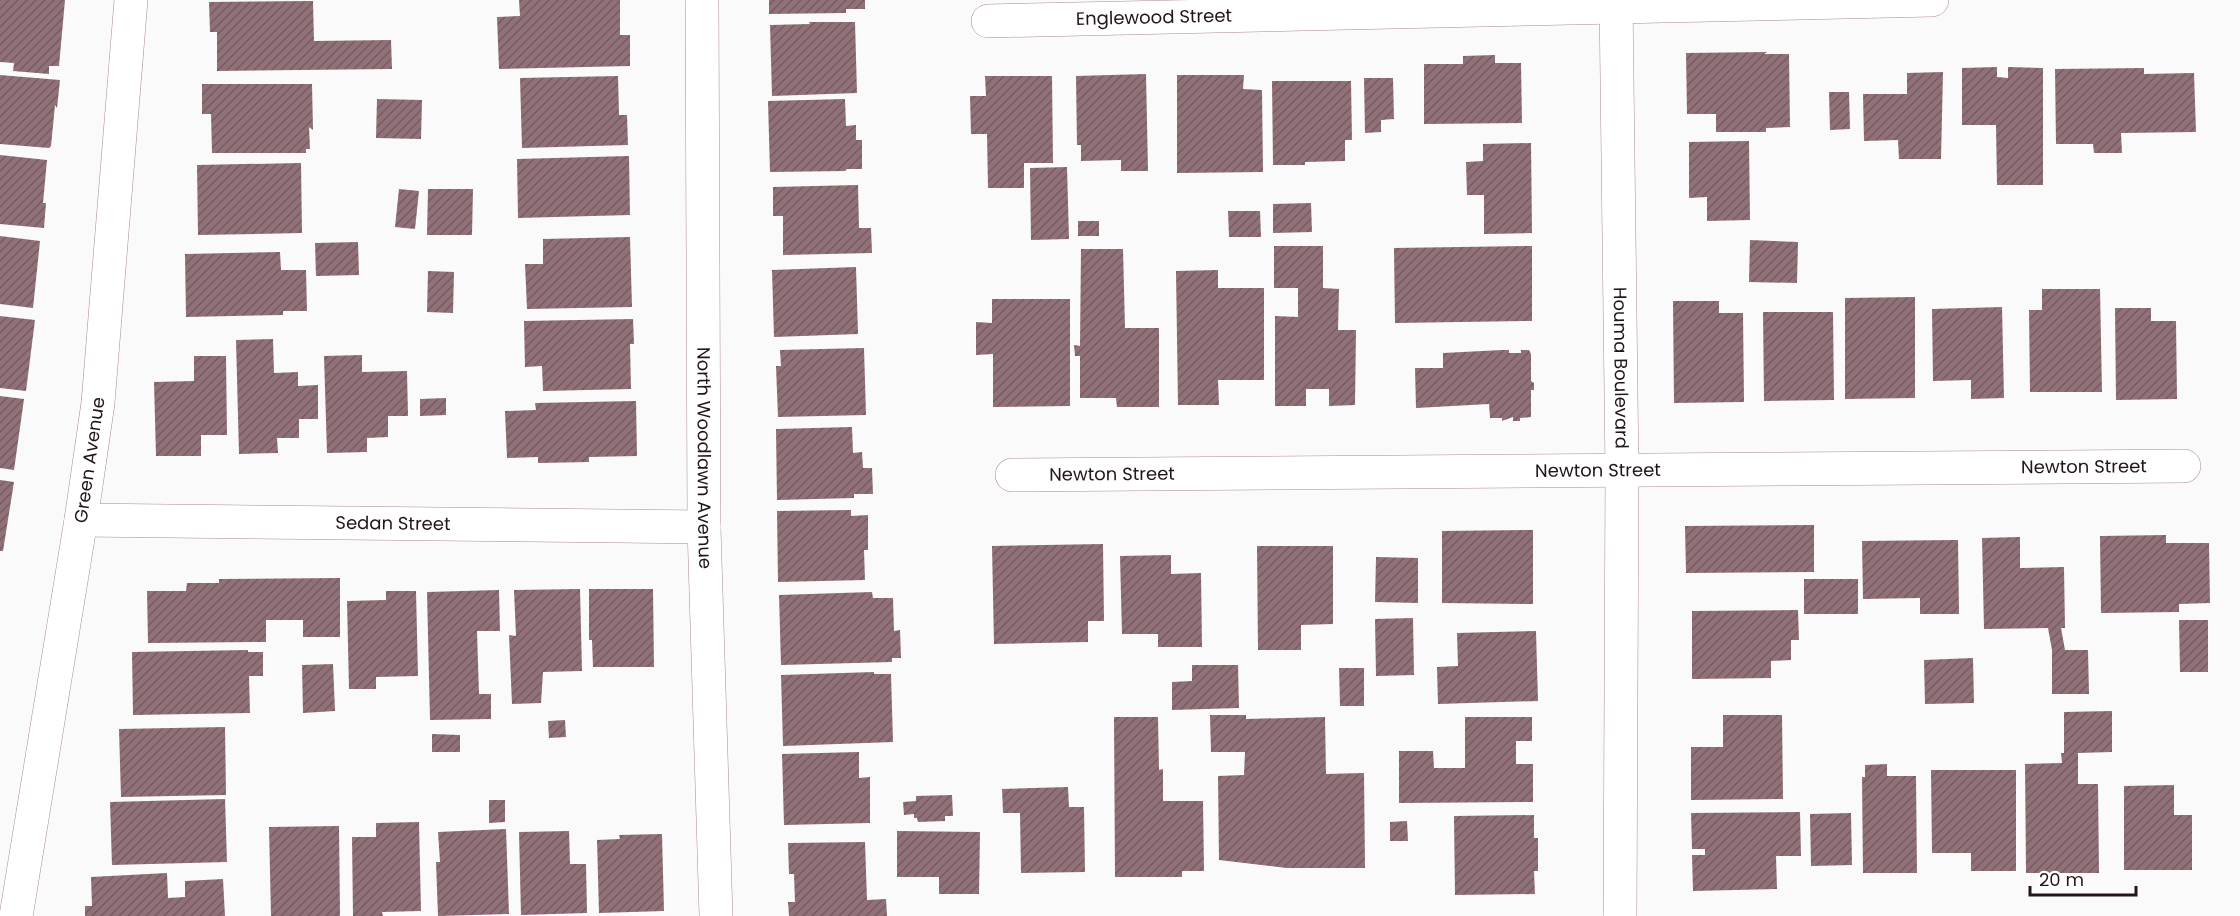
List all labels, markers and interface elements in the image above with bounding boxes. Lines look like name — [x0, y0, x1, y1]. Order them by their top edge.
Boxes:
street label: Englewood Street — [1076, 3, 1232, 31]
street label: Houma Boulevard — [1608, 287, 1635, 449]
street label: North Woodlawn Avenue — [691, 347, 718, 569]
street label: Green Avenue — [68, 396, 110, 525]
street label: Newton Street — [2021, 453, 2147, 479]
street label: Newton Street — [1535, 457, 1661, 483]
street label: Newton Street — [1049, 461, 1175, 487]
street label: Sedan Street — [335, 510, 451, 536]
scale bar — [2030, 859, 2136, 897]
text: 20 m — [2039, 867, 2084, 892]

